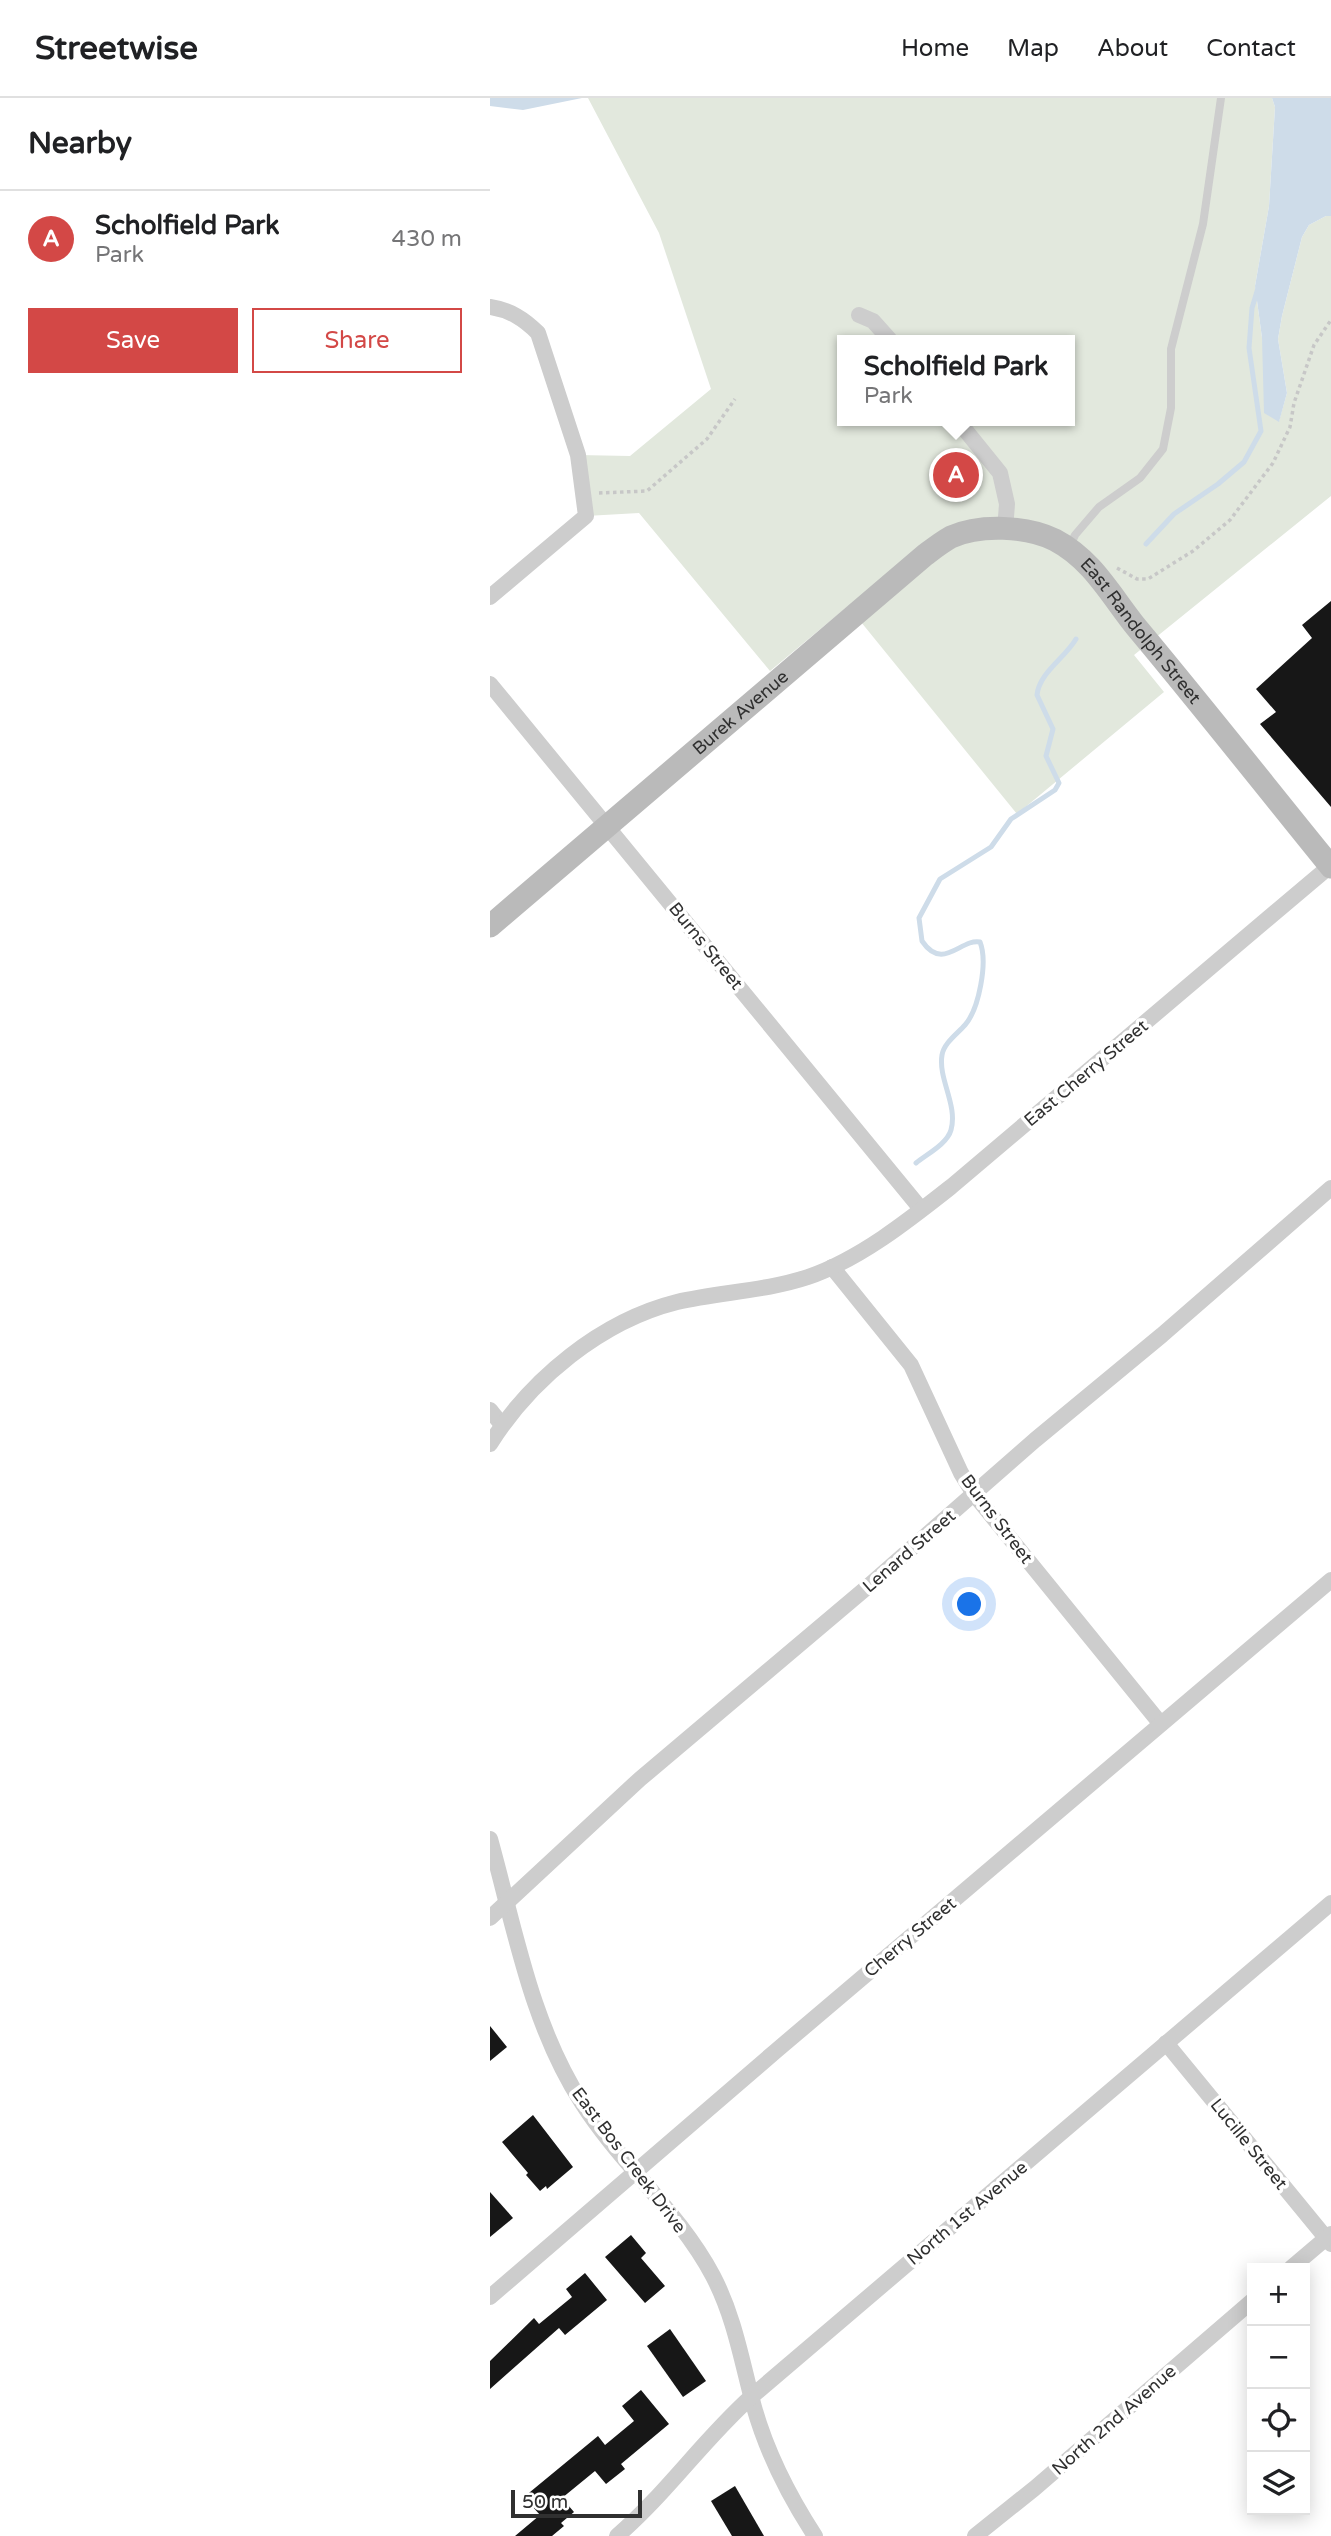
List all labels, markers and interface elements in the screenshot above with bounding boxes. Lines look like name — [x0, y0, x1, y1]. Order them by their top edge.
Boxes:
text: Streetwise — [35, 29, 198, 68]
text: Home — [901, 34, 969, 63]
text: Map — [1007, 34, 1059, 63]
text: About — [1097, 34, 1168, 63]
text: Contact — [1206, 34, 1296, 63]
text: Nearby — [28, 125, 132, 162]
text: Scholfield Park — [95, 210, 279, 241]
text: A — [42, 225, 60, 253]
text: 430 m — [392, 225, 462, 253]
text: Park — [95, 241, 144, 269]
button: Save — [28, 308, 238, 373]
button: Share — [252, 308, 462, 373]
popup — [837, 335, 1075, 426]
text: Scholfield Park — [864, 351, 1048, 382]
text: Park — [864, 382, 913, 410]
pin: A — [933, 449, 979, 501]
street label: East Randolph Street — [1076, 553, 1206, 708]
street label: Burek Avenue — [688, 665, 793, 760]
street label: Burns Street — [664, 898, 748, 994]
street label: East Cherry Street — [1020, 1015, 1152, 1131]
street label: Burns Street — [956, 1470, 1038, 1568]
street label: Lenard Street — [858, 1505, 960, 1597]
your location — [952, 1587, 986, 1621]
street label: Cherry Street — [860, 1892, 961, 1982]
street label: East Bos Creek Drive — [567, 2083, 691, 2237]
street label: Lucille Street — [1206, 2094, 1292, 2194]
street label: North 1st Avenue — [902, 2156, 1032, 2270]
map controls — [1247, 2263, 1310, 2515]
button: + — [1247, 2263, 1310, 2326]
button: − — [1247, 2326, 1310, 2389]
street label: North 2nd Avenue — [1047, 2360, 1181, 2480]
button: locate — [1247, 2389, 1310, 2452]
button: layers — [1247, 2452, 1310, 2515]
scale bar — [511, 2487, 642, 2519]
text: 50 m — [522, 2491, 568, 2513]

